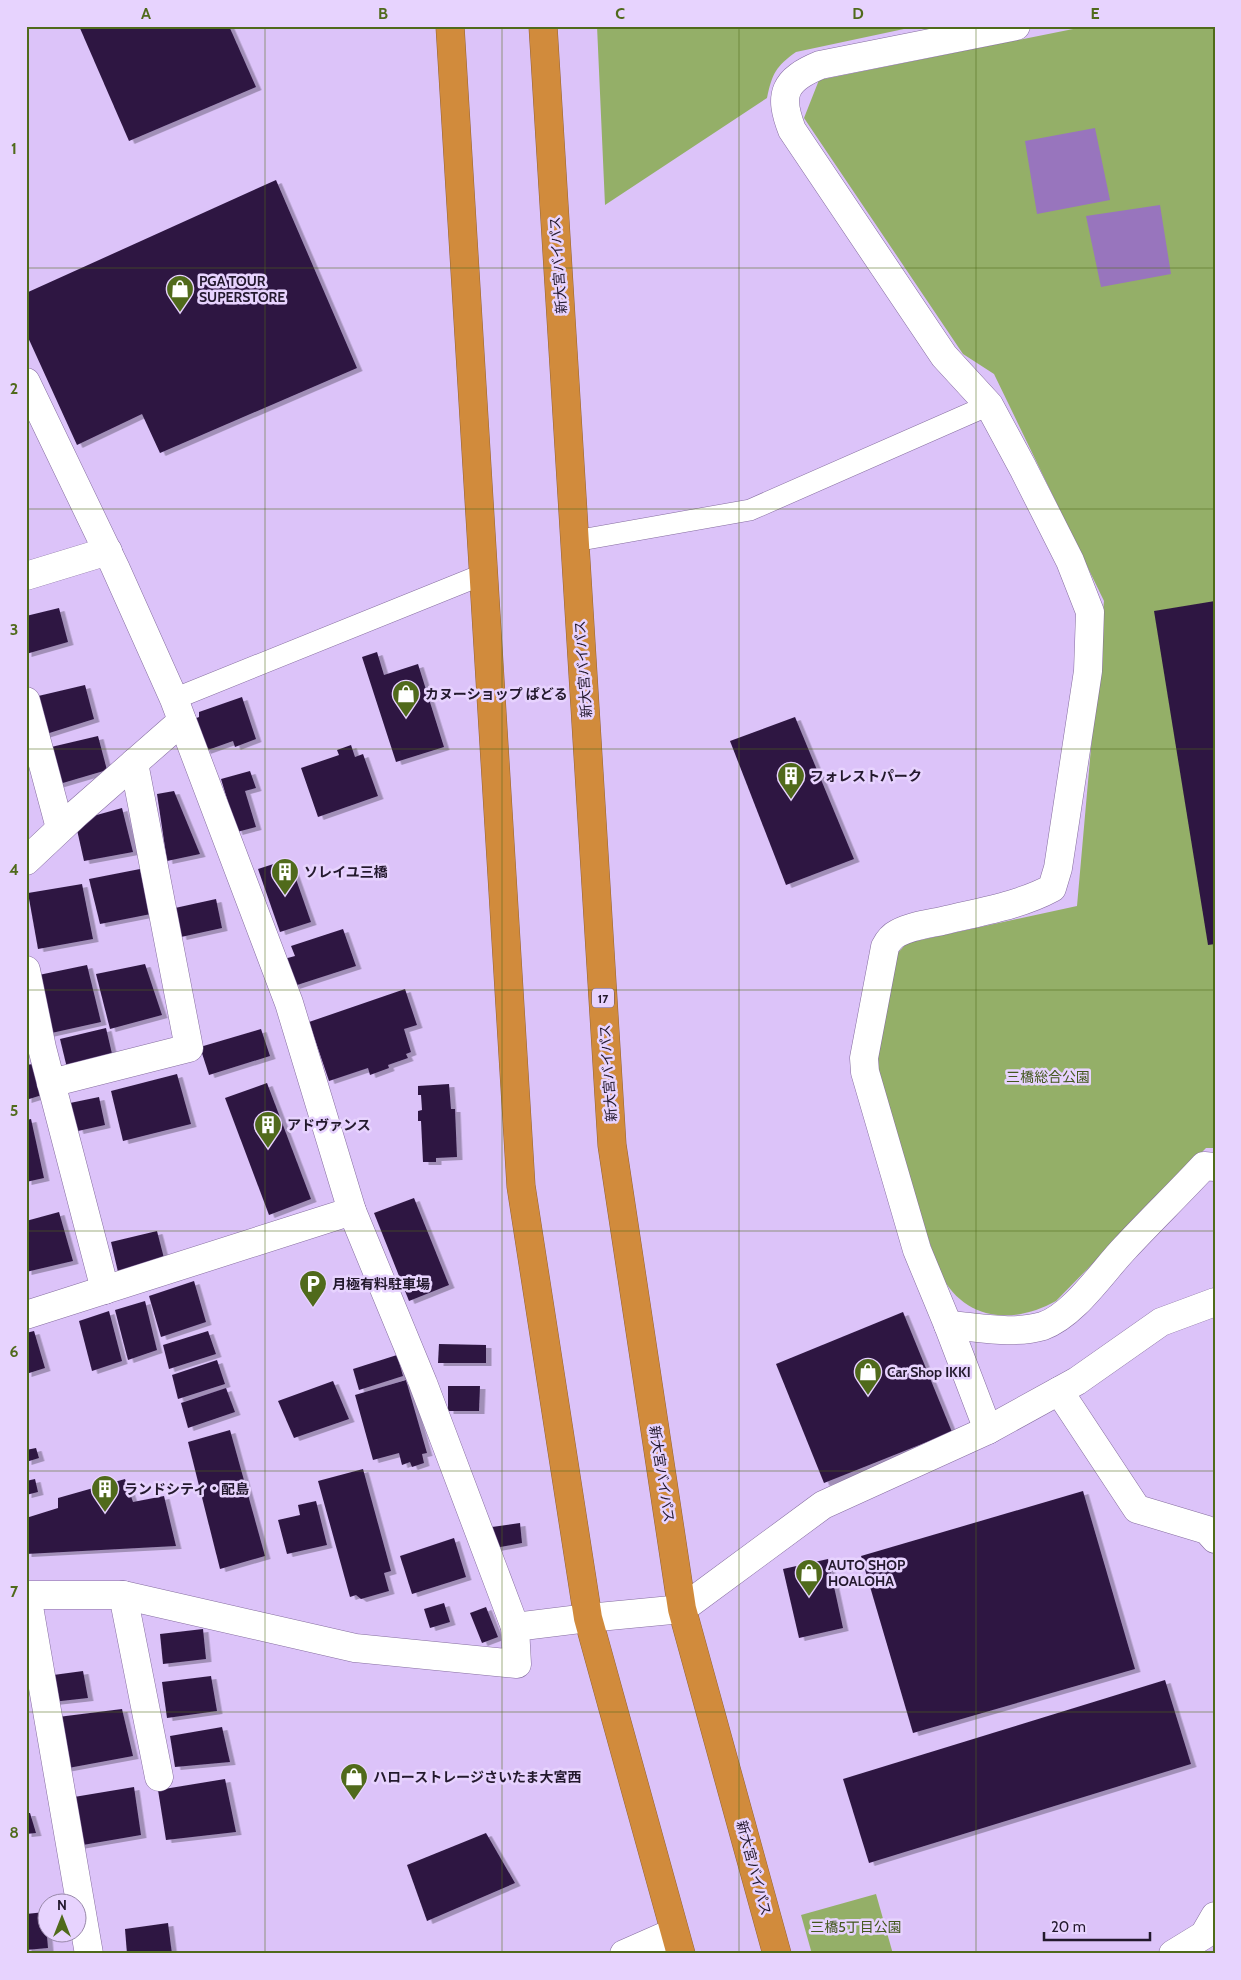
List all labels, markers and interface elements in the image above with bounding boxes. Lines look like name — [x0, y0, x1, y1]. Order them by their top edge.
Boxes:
text: A — [141, 4, 151, 23]
text: B — [378, 4, 388, 23]
text: C — [615, 4, 625, 23]
text: D — [852, 4, 864, 23]
text: E — [1090, 4, 1100, 23]
text: 1 — [11, 139, 17, 158]
street label: 新大宮バイパス — [546, 216, 570, 314]
place label: PGA TOUR SUPERSTORE — [199, 272, 285, 306]
shop icon: PGA TOUR SUPERSTORE — [165, 274, 195, 313]
text: 2 — [10, 379, 18, 398]
text: 3 — [10, 620, 18, 639]
street label: 新大宮バイパス — [571, 620, 595, 718]
shop icon: カヌーショップ ぱどる — [391, 679, 421, 718]
place label: カヌーショップ ぱどる — [425, 685, 568, 703]
building icon: フォレストパーク — [776, 761, 806, 800]
place label: フォレストパーク — [810, 767, 922, 785]
building icon: ソレイユ三橋 — [270, 857, 300, 896]
text: 4 — [9, 860, 19, 879]
place label: ソレイユ三橋 — [304, 863, 388, 881]
road number: 17 — [592, 988, 614, 1008]
street label: 新大宮バイパス — [596, 1024, 620, 1122]
park label: 三橋総合公園 — [1006, 1068, 1090, 1086]
text: 5 — [10, 1101, 18, 1120]
building icon: アドヴァンス — [253, 1110, 283, 1149]
place label: アドヴァンス — [287, 1116, 371, 1134]
parking icon: 月極有料駐車場 — [298, 1269, 328, 1308]
place label: 月極有料駐車場 — [332, 1275, 430, 1293]
text: 6 — [10, 1342, 19, 1361]
shop icon: Car Shop IKKI — [853, 1357, 883, 1396]
place label: Car Shop IKKI — [887, 1363, 971, 1381]
street label: 新大宮バイパス — [645, 1424, 679, 1524]
building icon: ランドシティ・配島 — [90, 1474, 120, 1513]
place label: ランドシティ・配島 — [124, 1480, 249, 1498]
place label: AUTO SHOP HOALOHA — [828, 1556, 906, 1590]
shop icon: AUTO SHOP HOALOHA — [794, 1558, 824, 1597]
text: 7 — [10, 1582, 19, 1601]
shop icon: ハローストレージさいたま大宮西 — [339, 1762, 369, 1801]
place label: ハローストレージさいたま大宮西 — [373, 1768, 582, 1786]
street label: 新大宮バイパス — [733, 1818, 775, 1918]
text: 8 — [9, 1823, 19, 1842]
north arrow — [38, 1892, 88, 1942]
text: N — [57, 1896, 67, 1914]
scale bar — [1044, 1910, 1150, 1942]
park label: 三橋5丁目公園 — [810, 1918, 902, 1936]
text: 20 m — [1051, 1918, 1086, 1936]

